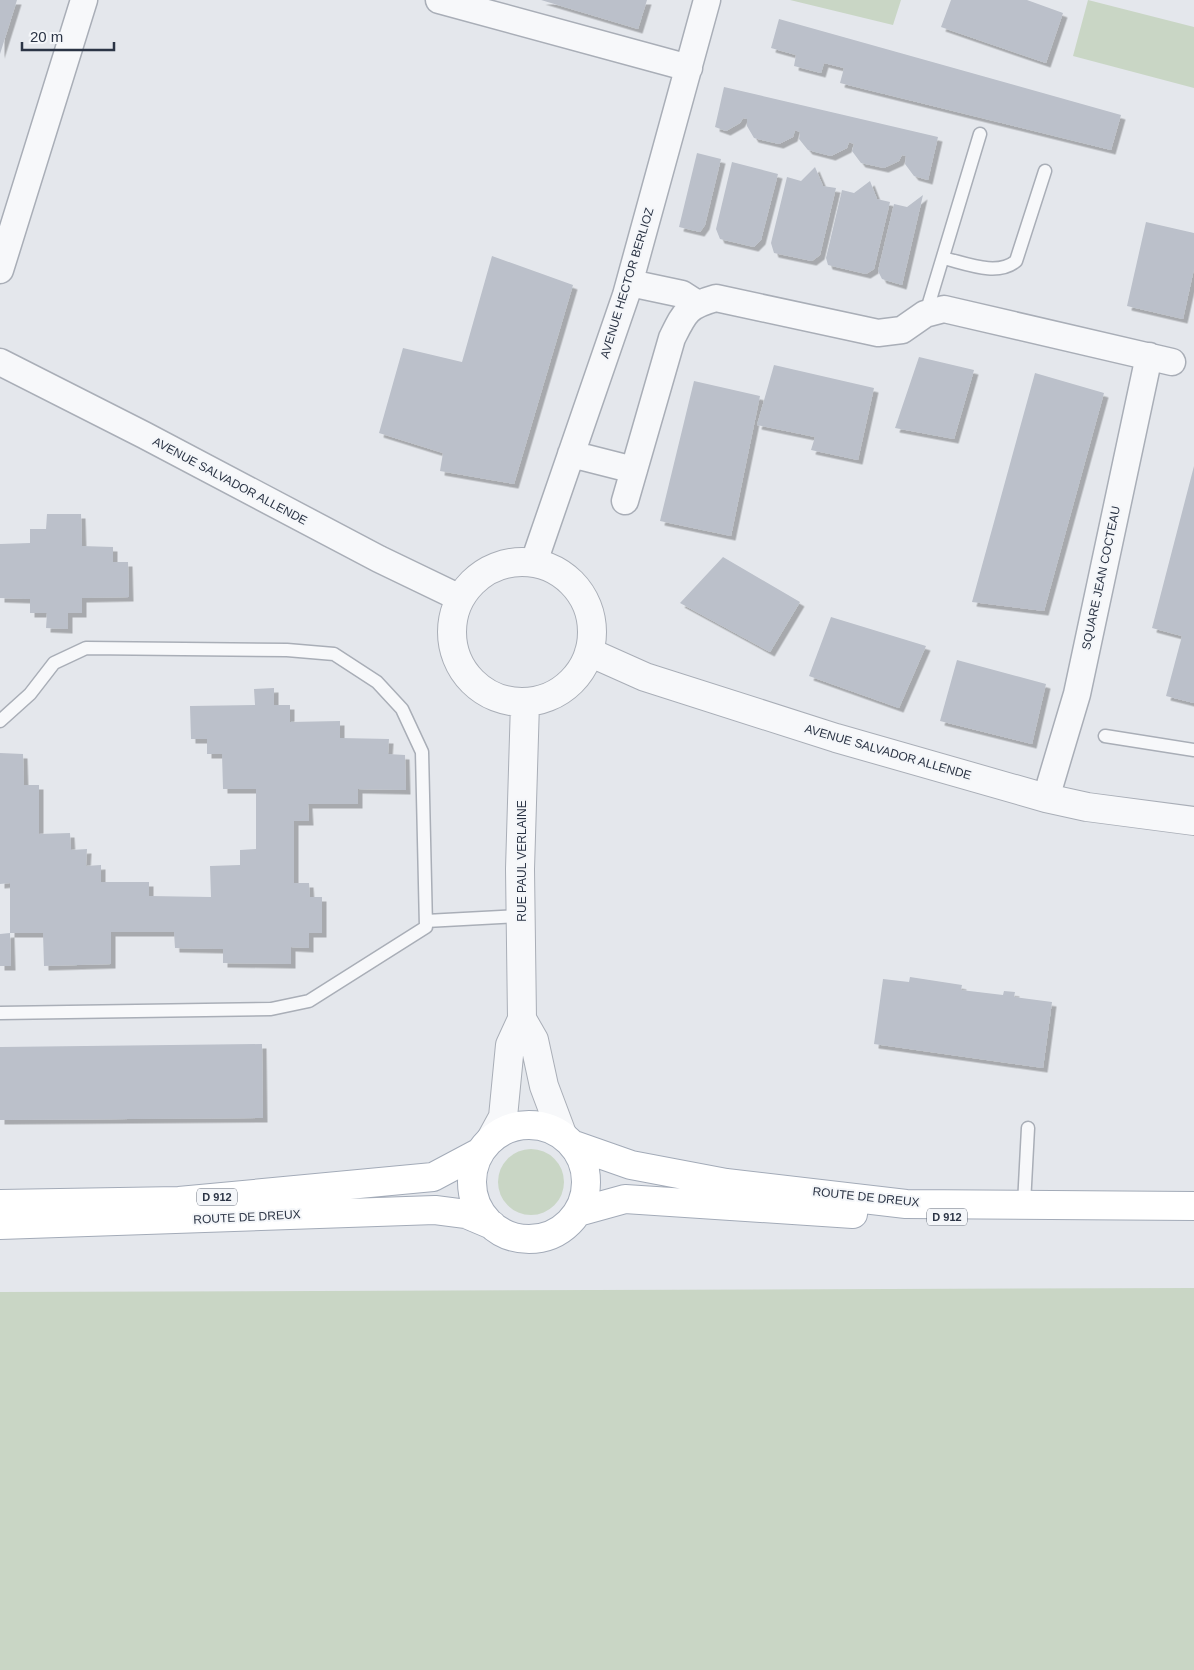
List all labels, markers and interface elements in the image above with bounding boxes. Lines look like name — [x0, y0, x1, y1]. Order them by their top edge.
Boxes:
scale bar — [22, 20, 115, 52]
text: 20 m — [30, 28, 63, 45]
street label: AVENUE HECTOR BERLIOZ — [597, 206, 657, 360]
street label: AVENUE SALVADOR ALLENDE — [150, 434, 310, 528]
street label: SQUARE JEAN COCTEAU — [1079, 505, 1123, 651]
street label: AVENUE SALVADOR ALLENDE — [803, 721, 973, 783]
street label: RUE PAUL VERLAINE — [515, 800, 529, 922]
street label: ROUTE DE DREUX — [812, 1184, 920, 1210]
road number: D 912 — [197, 1188, 237, 1206]
street label: ROUTE DE DREUX — [193, 1207, 301, 1227]
road number: D 912 — [927, 1208, 967, 1226]

